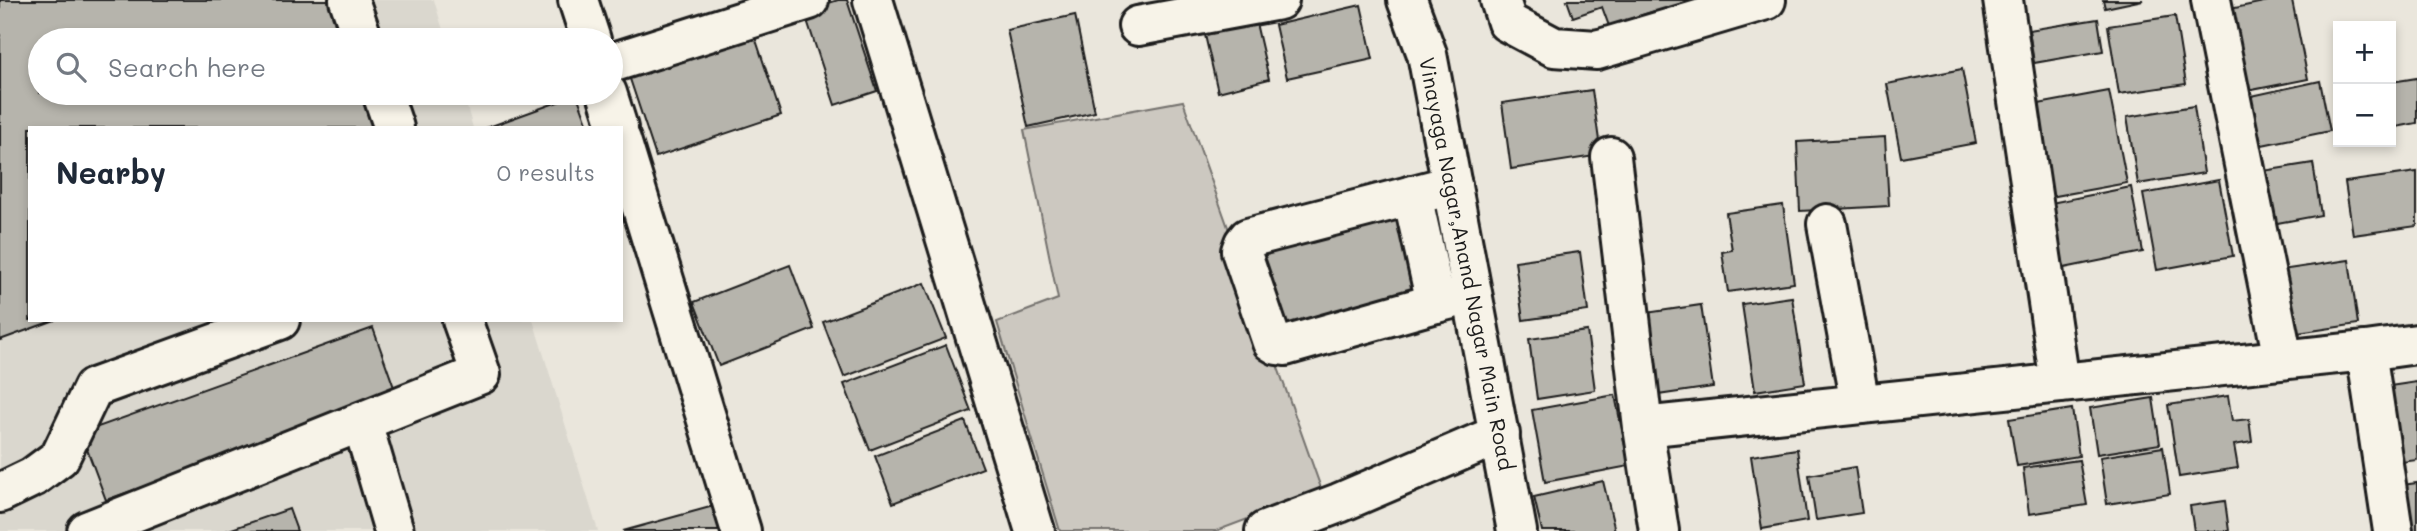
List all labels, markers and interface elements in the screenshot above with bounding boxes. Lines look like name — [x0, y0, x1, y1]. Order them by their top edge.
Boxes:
map controls — [2333, 21, 2396, 147]
button: + — [2333, 21, 2396, 84]
search box — [28, 28, 623, 105]
icon: search — [52, 48, 90, 86]
text: Search here — [108, 50, 266, 84]
street label: Vinayaga Nagar,Anand Nagar Main Road — [1414, 55, 1521, 473]
button: − — [2333, 84, 2396, 147]
text: Nearby — [56, 152, 166, 192]
text: 0 results — [497, 157, 595, 187]

